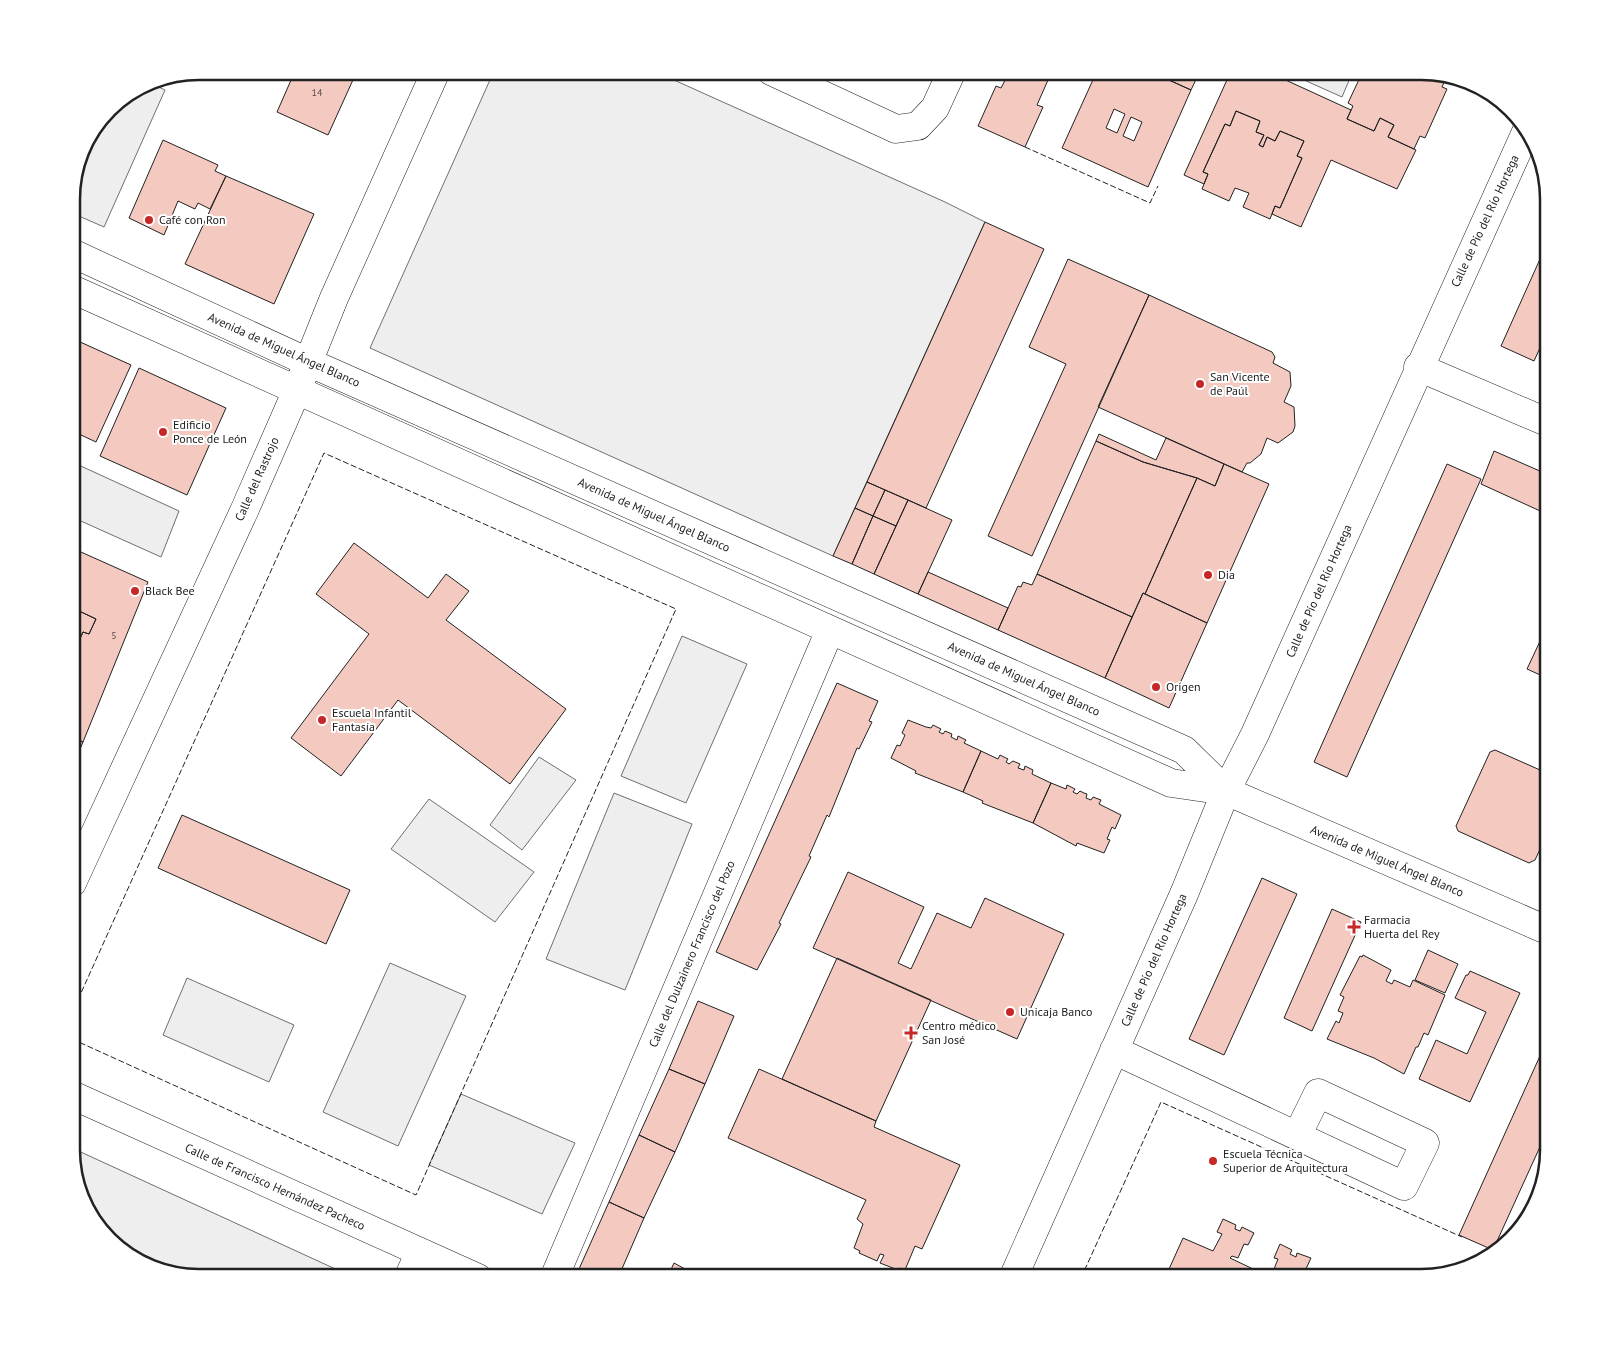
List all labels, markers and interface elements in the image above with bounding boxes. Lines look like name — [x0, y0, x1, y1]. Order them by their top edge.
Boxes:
house number: 14 — [312, 86, 323, 99]
street label: Calle de Pío del Río Hortega — [1447, 152, 1522, 289]
place label: Café con Ron — [159, 212, 226, 227]
marker: Café con Ron — [143, 214, 155, 226]
street label: Avenida de Miguel Ángel Blanco — [206, 309, 363, 390]
place label: San Vicente de Paúl — [1210, 369, 1270, 398]
marker: San Vicente de Paúl — [1194, 378, 1206, 390]
place label: Edificio Ponce de León — [173, 417, 247, 446]
marker: Edificio Ponce de León — [157, 426, 169, 438]
street label: Calle del Rastrojo — [231, 434, 282, 523]
street label: Avenida de Miguel Ángel Blanco — [576, 474, 733, 555]
street label: Calle de Pío del Río Hortega — [1282, 522, 1355, 660]
place label: Dia — [1218, 567, 1235, 582]
marker: Dia — [1202, 569, 1214, 581]
place label: Black Bee — [145, 583, 195, 598]
marker: Black Bee — [129, 585, 141, 597]
house number: 5 — [111, 629, 117, 642]
street label: Avenida de Miguel Ángel Blanco — [946, 638, 1103, 719]
place label: Origen — [1166, 679, 1201, 694]
marker: Origen — [1150, 681, 1162, 693]
place label: Escuela Infantil Fantasía — [332, 705, 412, 734]
marker: Escuela Infantil Fantasía — [316, 714, 328, 726]
street label: Avenida de Miguel Ángel Blanco — [1308, 821, 1466, 900]
street label: Calle del Dulzainero Francisco del Pozo — [645, 858, 738, 1049]
street label: Calle de Pío del Río Hortega — [1117, 891, 1190, 1029]
place label: Farmacia Huerta del Rey — [1364, 912, 1440, 941]
marker: Farmacia Huerta del Rey — [1348, 921, 1360, 933]
place label: Unicaja Banco — [1020, 1004, 1092, 1019]
marker: Unicaja Banco — [1004, 1006, 1016, 1018]
place label: Centro médico San José — [922, 1018, 996, 1047]
marker: Centro médico San José — [904, 1026, 918, 1040]
street label: Calle de Francisco Hernández Pacheco — [183, 1140, 368, 1233]
place label: Escuela Técnica Superior de Arquitectura — [1223, 1146, 1348, 1175]
marker: Escuela Técnica Superior de Arquitectura — [1207, 1155, 1219, 1167]

